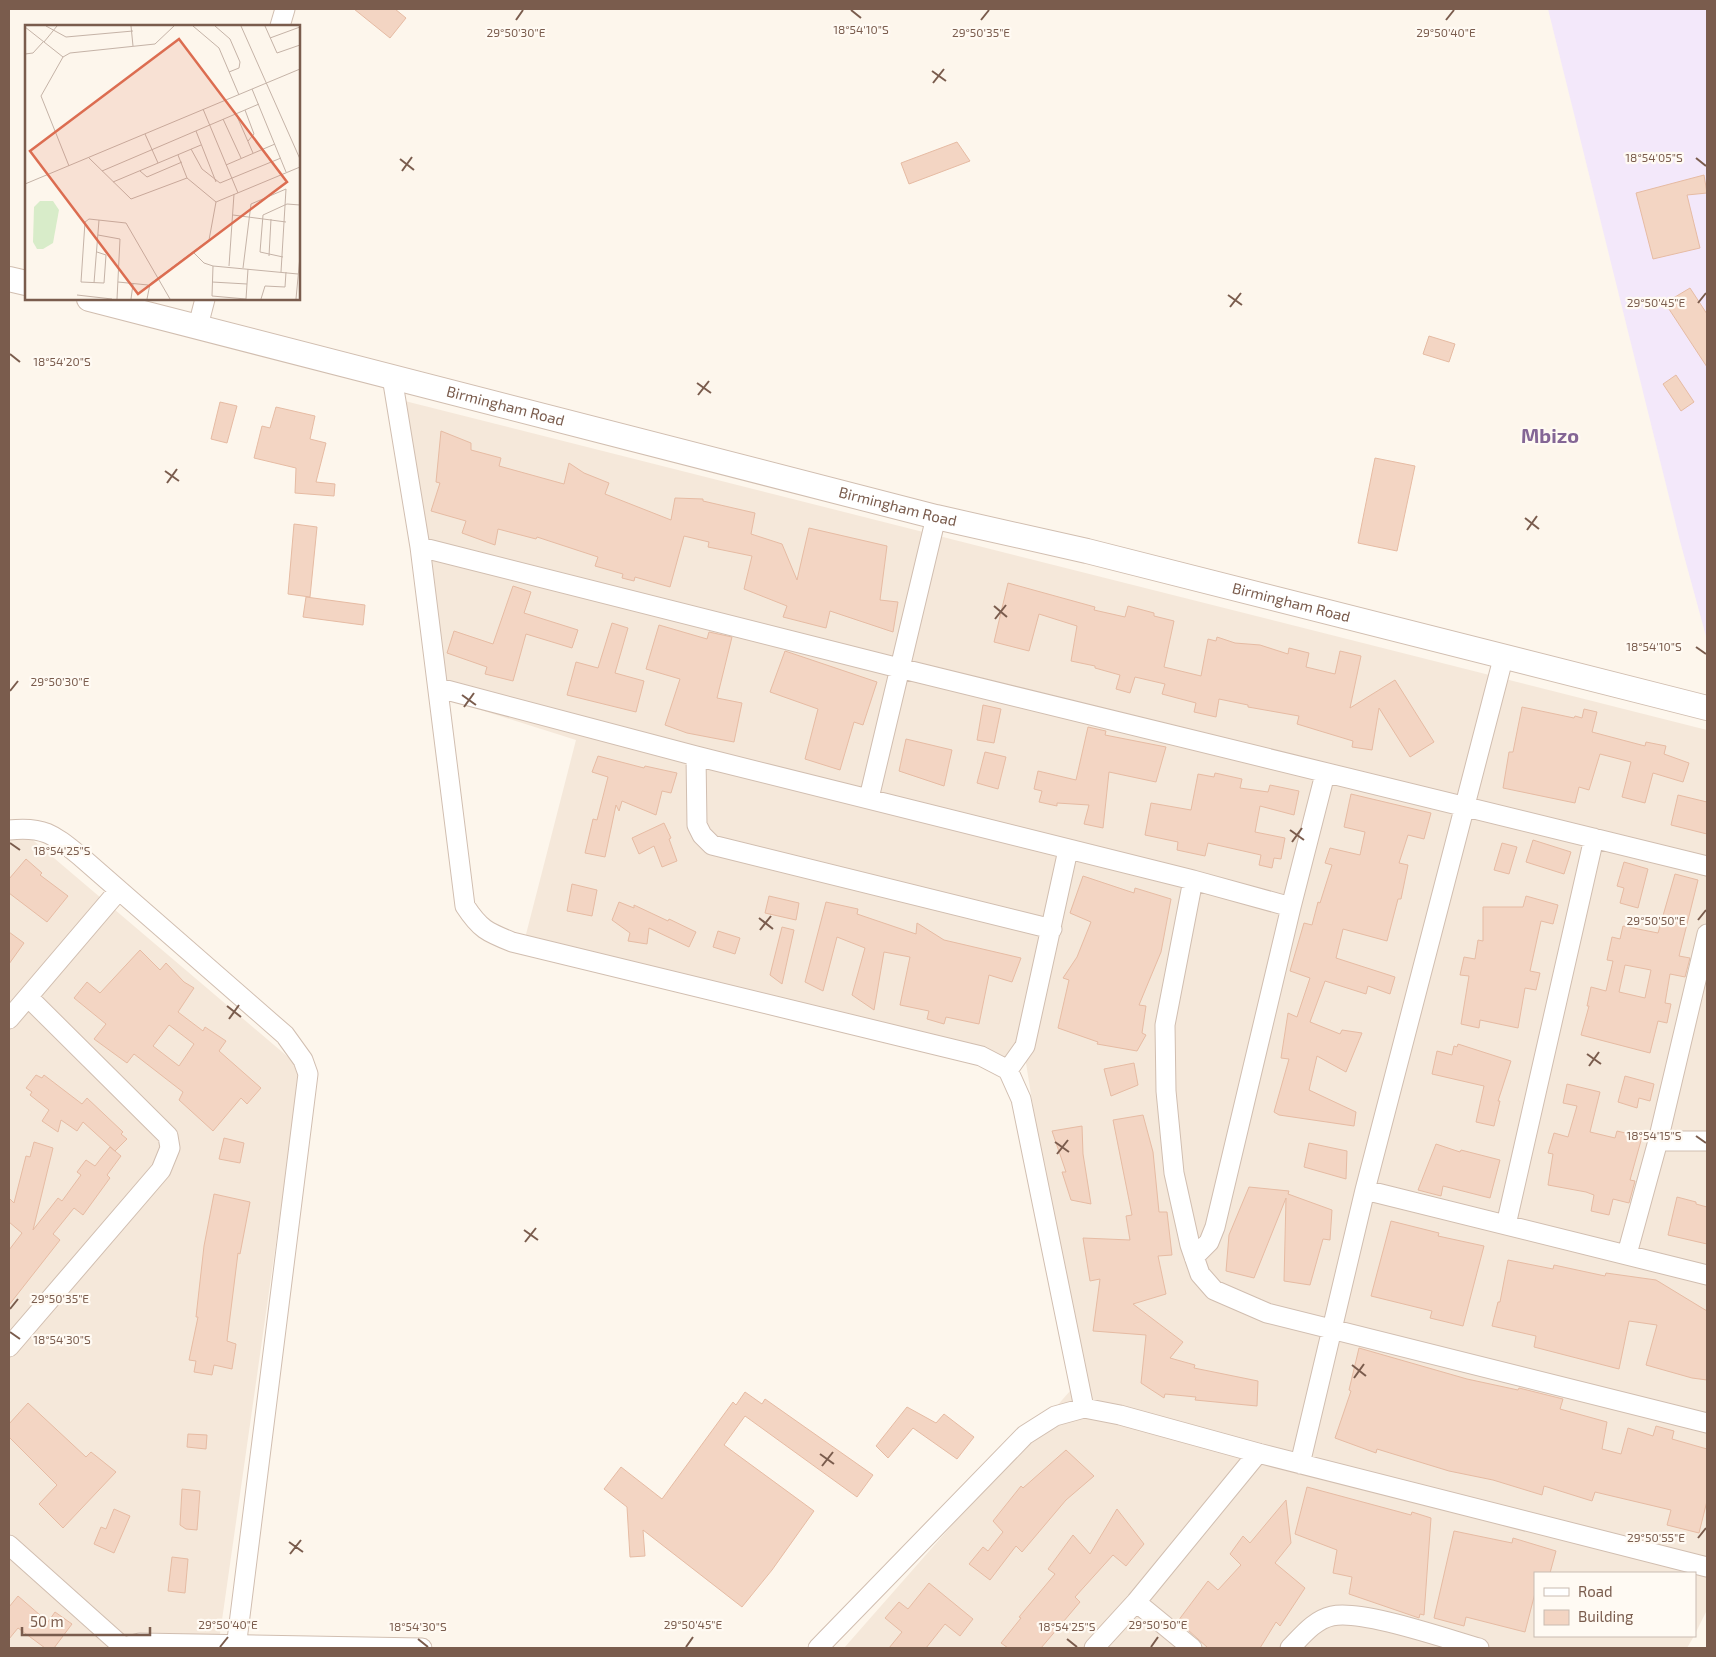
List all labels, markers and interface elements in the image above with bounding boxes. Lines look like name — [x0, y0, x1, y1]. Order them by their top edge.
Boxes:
text: 18°54'10"S — [833, 22, 889, 36]
inset map — [25, 25, 300, 300]
text: 29°50'30"E — [486, 25, 546, 39]
text: 29°50'35"E — [952, 25, 1010, 39]
text: 29°50'40"E — [1416, 25, 1476, 39]
text: 18°54'05"S — [1625, 150, 1683, 164]
text: 29°50'45"E — [1627, 295, 1686, 309]
text: 18°54'20"S — [33, 354, 91, 368]
street label: Birmingham Road — [445, 381, 567, 429]
district label: Mbizo — [1521, 423, 1579, 447]
street label: Birmingham Road — [837, 482, 959, 529]
street label: Birmingham Road — [1231, 578, 1352, 625]
text: 18°54'10"S — [1626, 639, 1682, 653]
text: 29°50'30"E — [30, 674, 90, 688]
text: 18°54'25"S — [34, 843, 91, 857]
text: 29°50'50"E — [1627, 913, 1686, 927]
text: 18°54'15"S — [1627, 1128, 1682, 1142]
text: 29°50'35"E — [31, 1291, 89, 1305]
text: 18°54'30"S — [33, 1332, 91, 1346]
text: 29°50'55"E — [1627, 1530, 1685, 1544]
legend — [1534, 1572, 1696, 1637]
text: Road — [1578, 1582, 1613, 1600]
scale bar — [22, 1604, 150, 1636]
text: Building — [1578, 1607, 1634, 1625]
text: 50 m — [30, 1612, 64, 1630]
text: 29°50'40"E — [198, 1617, 258, 1631]
text: 29°50'45"E — [664, 1617, 723, 1631]
text: 29°50'50"E — [1129, 1617, 1188, 1631]
text: 18°54'30"S — [389, 1619, 447, 1633]
text: 18°54'25"S — [1039, 1619, 1096, 1633]

